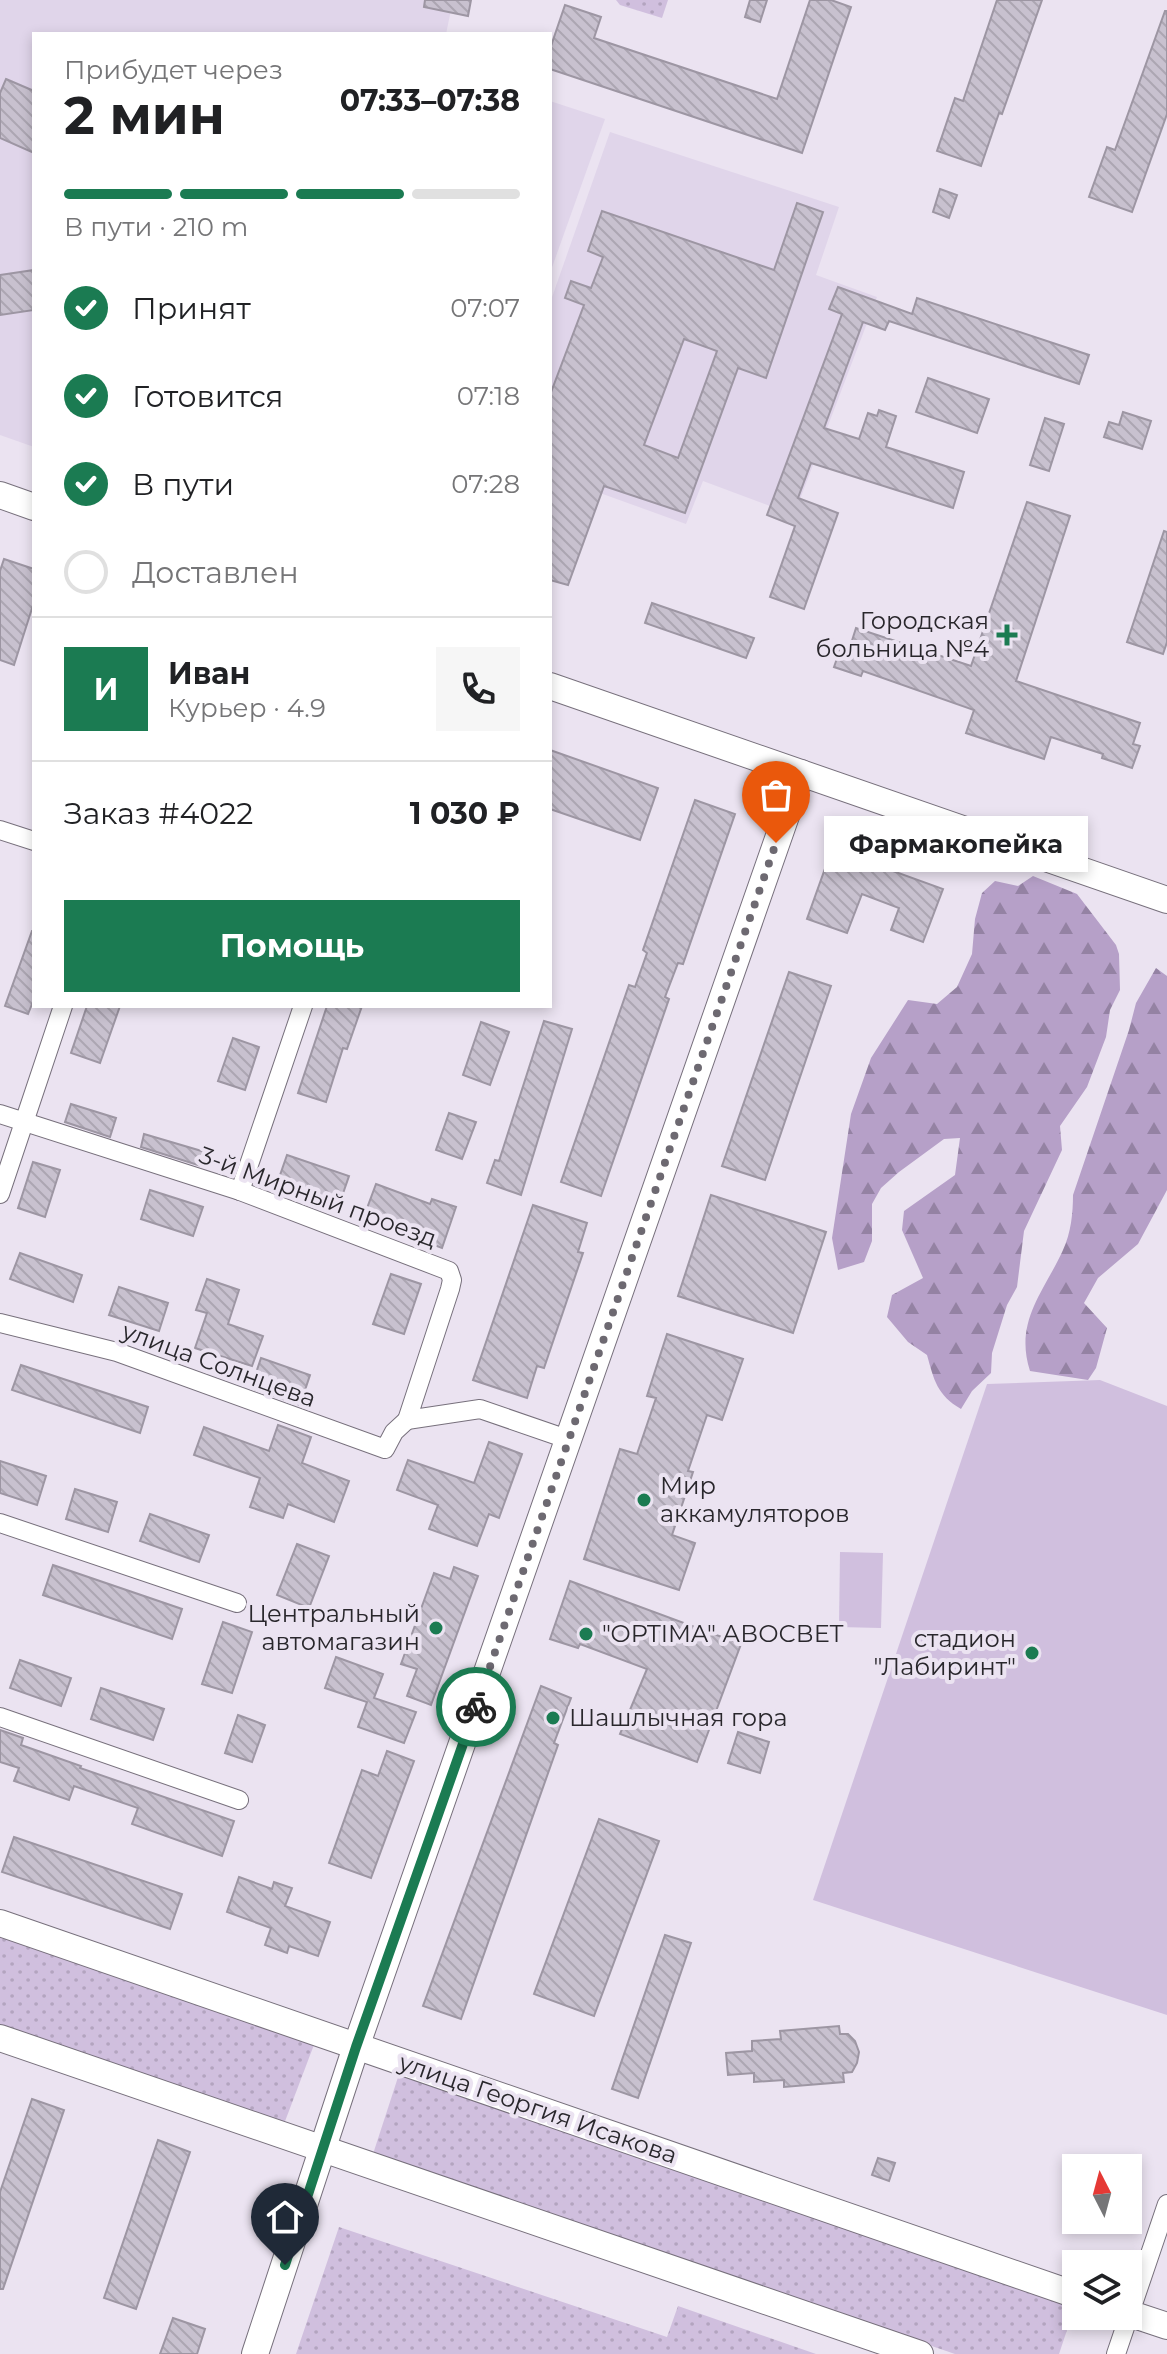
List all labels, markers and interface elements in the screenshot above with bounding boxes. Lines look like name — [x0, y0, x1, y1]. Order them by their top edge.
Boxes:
text: Прибудет через — [64, 54, 283, 86]
text: 07:33–07:38 — [340, 82, 520, 119]
text: 2 мин — [64, 84, 225, 147]
text: В пути · 210 m — [64, 211, 248, 243]
icon: check — [64, 286, 108, 330]
text: Принят — [132, 290, 251, 327]
text: 07:07 — [450, 292, 520, 324]
icon: check — [64, 374, 108, 418]
text: Готовится — [132, 378, 284, 415]
text: 07:18 — [457, 380, 520, 412]
icon: check — [64, 462, 108, 506]
text: В пути — [132, 466, 234, 503]
text: 07:28 — [451, 468, 520, 500]
text: Доставлен — [132, 554, 299, 591]
place label: Городская больница №4 — [816, 606, 989, 663]
marker: Городская больница №4 — [996, 624, 1018, 646]
button: phone — [436, 647, 520, 731]
text: Иван — [168, 655, 250, 692]
text: И — [94, 671, 118, 708]
text: Курьер · 4.9 — [168, 692, 326, 724]
pin — [742, 761, 810, 843]
icon: bag — [754, 773, 798, 817]
text: Заказ #4022 — [64, 795, 253, 832]
text: 1 030 ₽ — [410, 795, 520, 832]
callout: Фармакопейка — [824, 815, 1088, 871]
text: Фармакопейка — [849, 828, 1063, 860]
button: Помощь — [64, 900, 520, 992]
street label: 3-й Мирный проезд — [195, 1140, 441, 1253]
street label: улица Солнцева — [117, 1316, 320, 1413]
place label: Мир аккамуляторов — [660, 1471, 850, 1528]
marker: Мир аккамуляторов — [635, 1491, 653, 1509]
place label: Центральный автомагазин — [248, 1599, 420, 1656]
marker: Центральный автомагазин — [427, 1619, 445, 1637]
place label: "OPTIMA" АВОСВЕТ — [602, 1619, 844, 1648]
place label: стадион "Лабиринт" — [873, 1624, 1016, 1681]
marker: "OPTIMA" АВОСВЕТ — [577, 1625, 595, 1643]
marker: стадион "Лабиринт" — [1023, 1644, 1041, 1662]
courier — [436, 1667, 516, 1747]
icon: bike — [454, 1685, 498, 1729]
place label: Шашлычная гора — [569, 1703, 787, 1732]
marker: Шашлычная гора — [544, 1709, 562, 1727]
street label: улица Георгия Исакова — [394, 2047, 681, 2170]
north arrow — [1062, 2154, 1142, 2234]
map controls — [1062, 2154, 1142, 2330]
pin — [251, 2183, 319, 2265]
icon: home — [263, 2195, 307, 2239]
button: layers — [1062, 2250, 1142, 2330]

